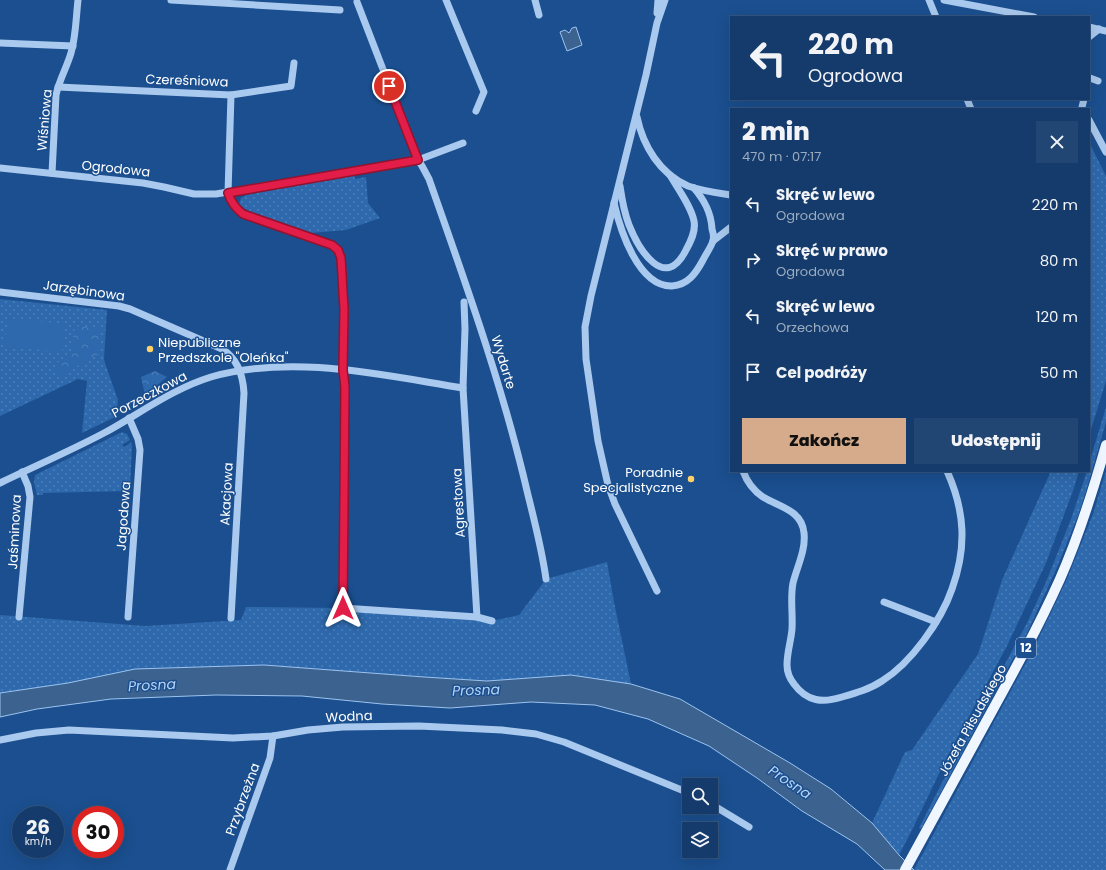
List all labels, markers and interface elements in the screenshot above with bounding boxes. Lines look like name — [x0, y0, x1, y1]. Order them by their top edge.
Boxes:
text: 220 m — [808, 25, 894, 64]
icon: left — [742, 32, 794, 84]
text: Ogrodowa — [808, 63, 903, 88]
pin — [372, 69, 406, 103]
street label: Czereśniowa — [145, 70, 229, 91]
icon: arrive — [378, 75, 400, 97]
street label: Wiśniowa — [32, 88, 57, 152]
text: 2 min — [742, 115, 810, 148]
button: close — [1036, 121, 1078, 163]
text: 470 m · 07:17 — [742, 147, 821, 166]
street label: Ogrodowa — [81, 155, 151, 182]
text: Skręć w lewo — [776, 184, 875, 205]
icon: left — [742, 193, 764, 215]
text: 220 m — [1032, 194, 1078, 215]
text: Ogrodowa — [776, 206, 845, 225]
text: Skręć w prawo — [776, 240, 888, 261]
icon: right — [742, 249, 764, 271]
text: 80 m — [1040, 250, 1078, 271]
text: Ogrodowa — [776, 262, 845, 281]
street label: Jarzębinowa — [42, 275, 126, 306]
text: Skręć w lewo — [776, 296, 875, 317]
icon: left — [742, 305, 764, 327]
text: 120 m — [1036, 306, 1078, 327]
text: Orzechowa — [776, 318, 849, 337]
place label: Niepubliczne Przedszkole "Oleńka" — [158, 333, 289, 367]
street label: Wydarte — [486, 333, 521, 391]
marker: Niepubliczne Przedszkole "Oleńka" — [145, 344, 155, 354]
icon: arrive — [742, 361, 764, 383]
text: Cel podróży — [776, 362, 867, 383]
text: 50 m — [1040, 362, 1078, 383]
street label: Porzeczkowa — [108, 367, 190, 422]
button: Zakończ — [742, 418, 906, 464]
button: Udostępnij — [914, 418, 1078, 464]
street label: Akacjowa — [215, 462, 238, 526]
place label: Poradnie Specjalistyczne — [583, 463, 683, 497]
street label: Agrestowa — [447, 468, 470, 538]
marker: Poradnie Specjalistyczne — [686, 474, 696, 484]
street label: Jagodowa — [112, 481, 135, 551]
street label: Jaśminowa — [3, 494, 26, 570]
position arrow — [322, 587, 364, 629]
road number: 12 — [1016, 638, 1036, 658]
street label: Józefa Piłsudskiego — [934, 661, 1011, 780]
water label: Prosna — [127, 674, 177, 696]
water label: Prosna — [452, 679, 501, 701]
street label: Wodna — [325, 706, 373, 727]
street label: Przybrzeżna — [221, 760, 264, 838]
water label: Prosna — [764, 760, 816, 804]
map controls — [682, 778, 718, 858]
button: search — [682, 778, 718, 814]
speed limit sign: 30 — [72, 806, 124, 858]
text: 26 — [26, 813, 50, 841]
button: layers — [682, 822, 718, 858]
text: km/h — [25, 834, 51, 849]

